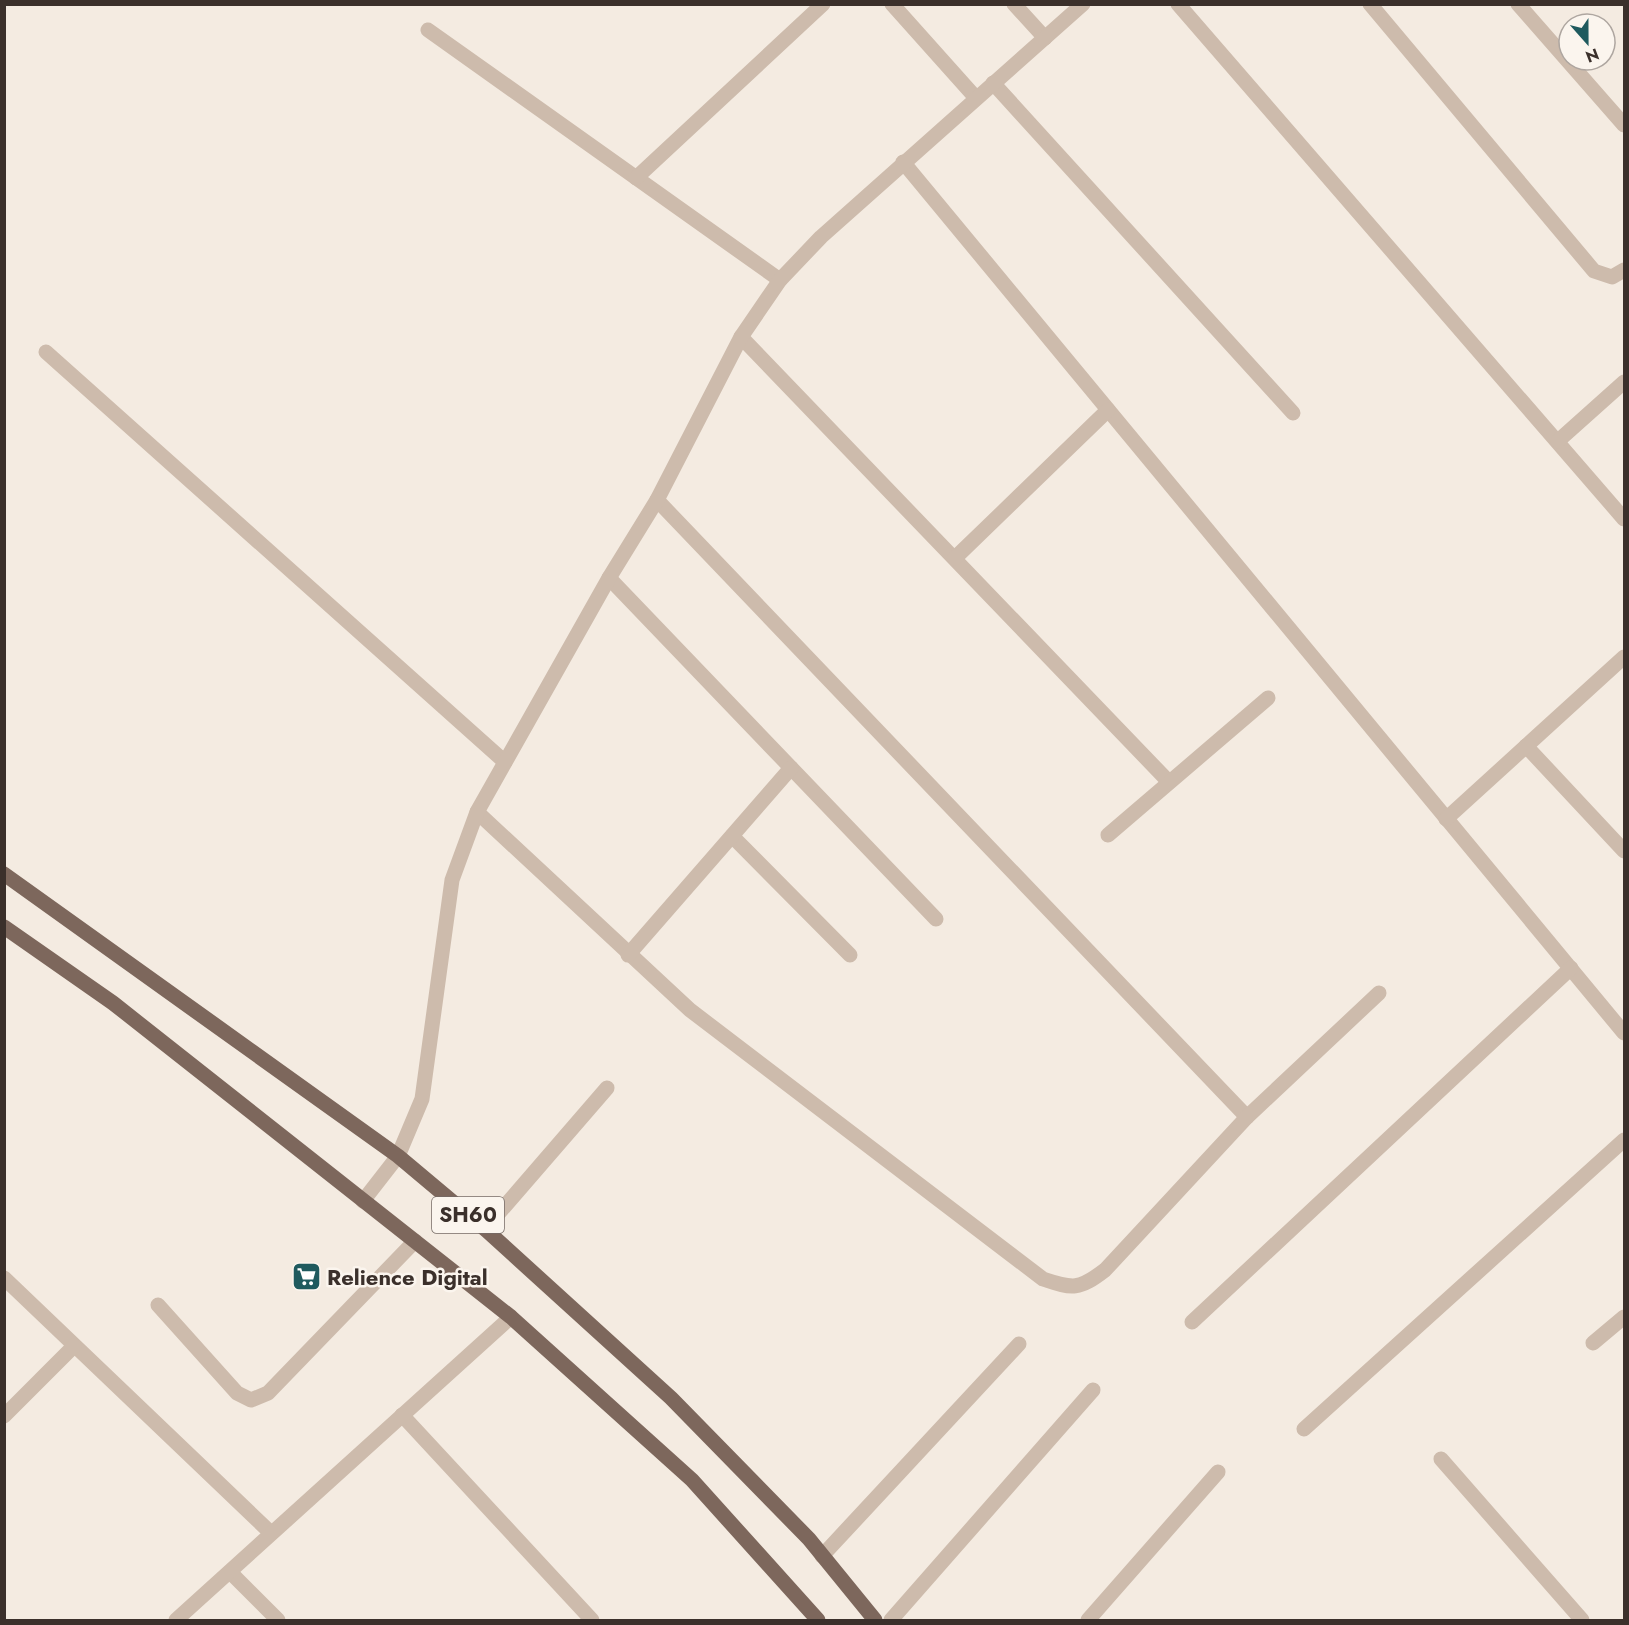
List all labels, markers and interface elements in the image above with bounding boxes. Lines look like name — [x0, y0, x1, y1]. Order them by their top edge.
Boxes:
north arrow — [1557, 12, 1617, 72]
text: N — [1582, 43, 1602, 69]
road number: SH60 — [432, 1197, 504, 1233]
supermarket icon: Relience Digital — [290, 1261, 322, 1293]
place label: Relience Digital — [327, 1261, 488, 1293]

